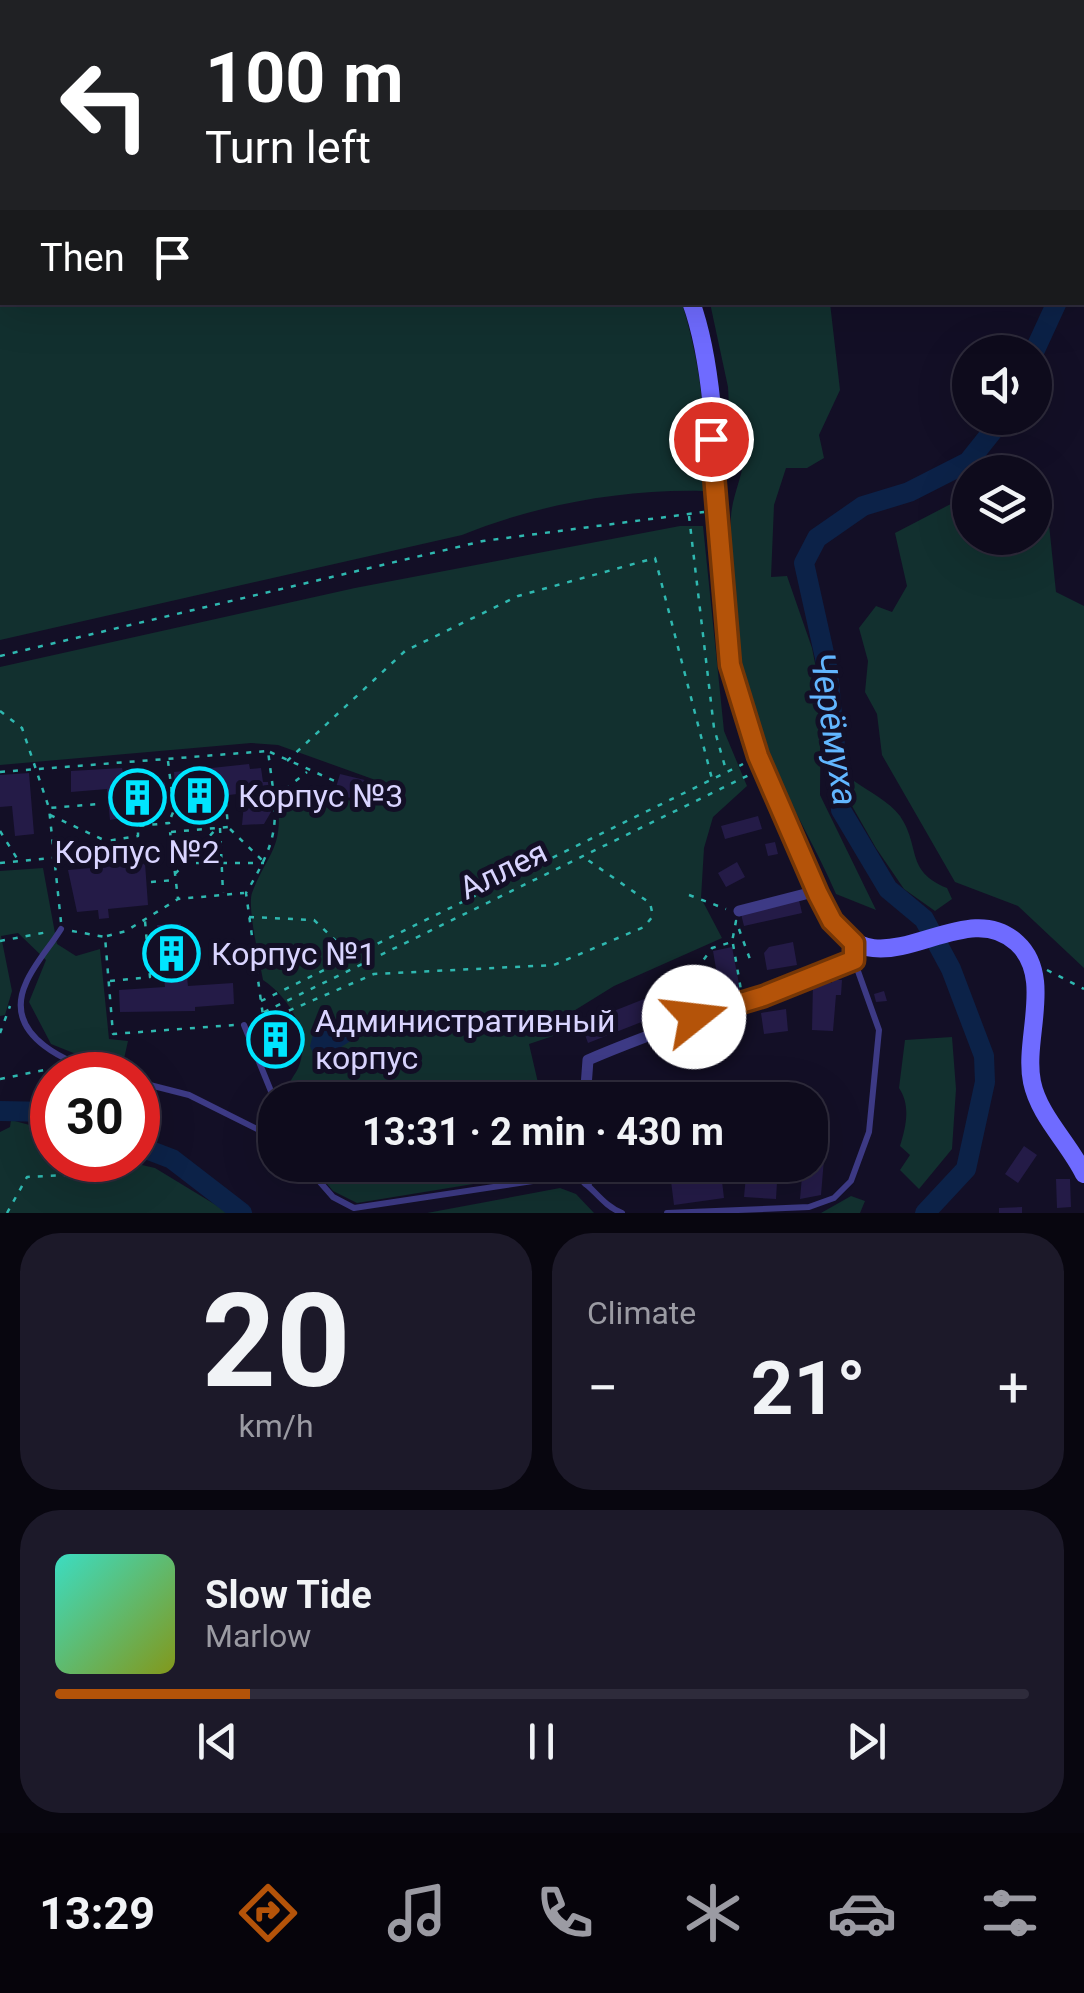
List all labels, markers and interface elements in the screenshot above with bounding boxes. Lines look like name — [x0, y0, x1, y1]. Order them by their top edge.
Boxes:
text: 100 m — [205, 37, 404, 119]
icon: left — [40, 40, 170, 170]
text: Turn left — [205, 121, 371, 174]
icon: arrive — [145, 230, 200, 285]
text: Then — [40, 236, 125, 280]
map controls — [952, 335, 1052, 555]
button: sound — [952, 335, 1052, 435]
pin — [669, 397, 754, 482]
icon: arrive — [684, 412, 739, 467]
button: layers — [952, 455, 1052, 555]
water label: Черёмуха — [801, 649, 866, 809]
building icon: Корпус №3 — [169, 766, 229, 826]
building icon: Корпус №2 — [107, 768, 167, 828]
place label: Корпус №3 — [238, 777, 403, 815]
place label: Корпус №2 — [54, 833, 220, 871]
street label: Аллея — [453, 833, 553, 907]
building icon: Корпус №1 — [142, 924, 202, 984]
place label: Корпус №1 — [211, 935, 376, 973]
position arrow — [642, 965, 746, 1069]
place label: Административный корпус — [315, 1002, 616, 1077]
building icon: Административный корпус — [246, 1009, 306, 1069]
speed limit sign: 30 — [30, 1052, 160, 1182]
text: 13:31 · 2 min · 430 m — [362, 1110, 724, 1154]
text: 20 — [201, 1265, 351, 1418]
text: Climate — [587, 1294, 696, 1332]
text: 21° — [750, 1344, 866, 1432]
text: − — [587, 1356, 618, 1420]
text: + — [998, 1356, 1029, 1420]
text: km/h — [238, 1407, 314, 1445]
text: Slow Tide — [205, 1573, 372, 1617]
text: Marlow — [205, 1617, 311, 1655]
icon: previous — [190, 1714, 245, 1769]
icon: pause — [514, 1714, 569, 1769]
icon: next — [839, 1714, 894, 1769]
icon: directions — [233, 1878, 303, 1948]
icon: music — [382, 1878, 452, 1948]
icon: phone — [530, 1878, 600, 1948]
icon: climate — [678, 1878, 748, 1948]
icon: car — [827, 1878, 897, 1948]
icon: filters — [975, 1878, 1045, 1948]
text: 13:29 — [39, 1887, 155, 1940]

